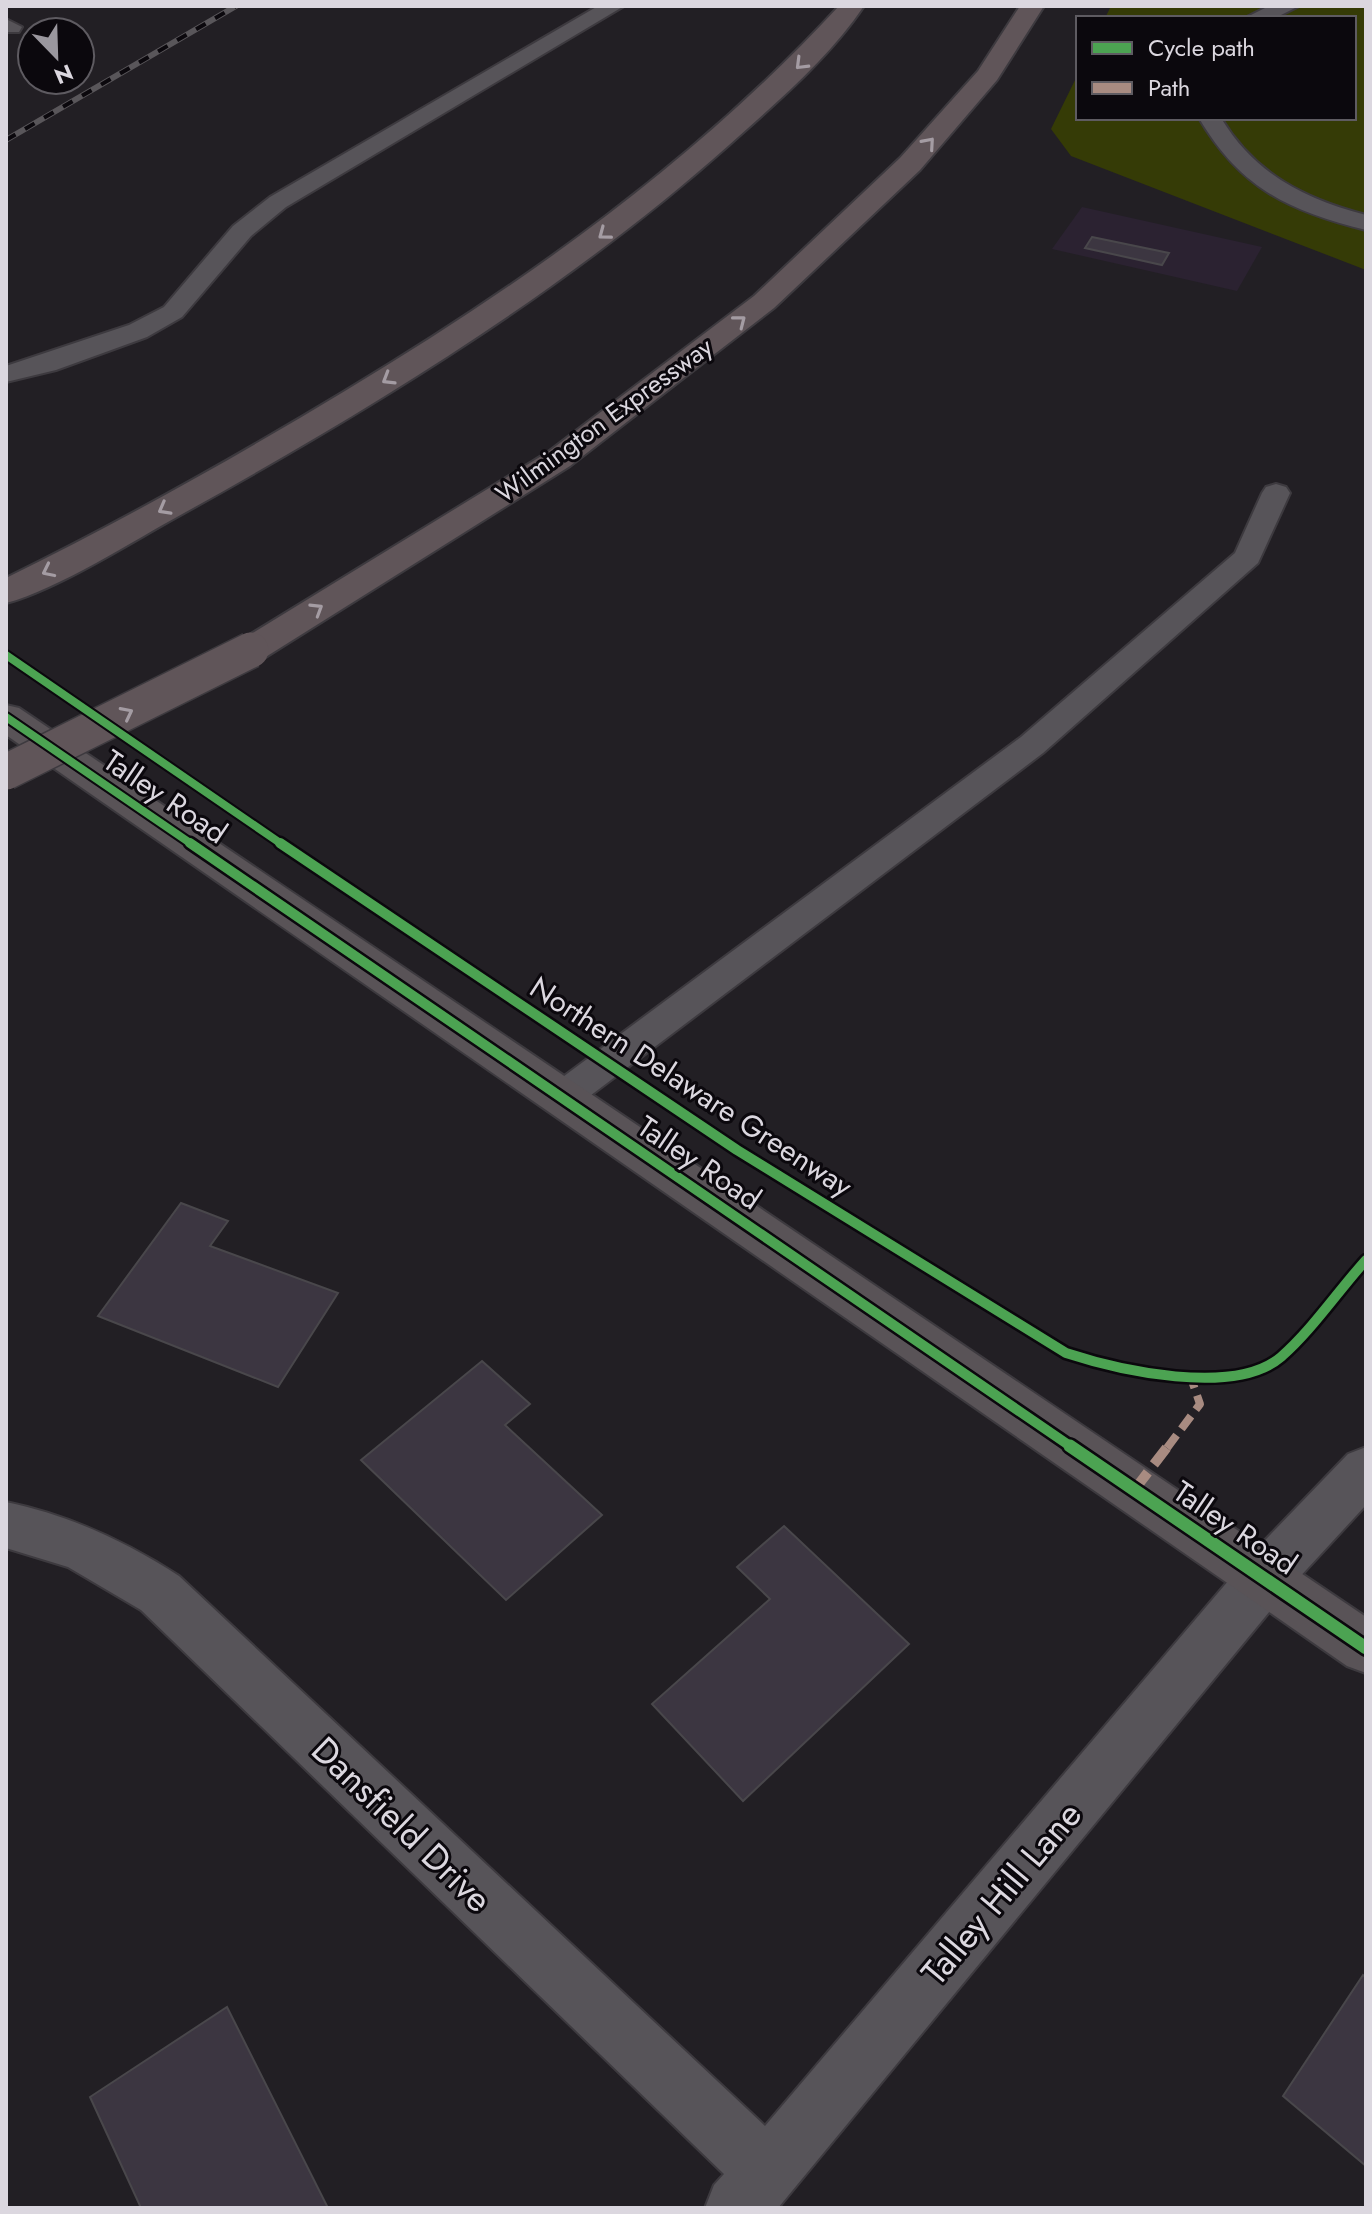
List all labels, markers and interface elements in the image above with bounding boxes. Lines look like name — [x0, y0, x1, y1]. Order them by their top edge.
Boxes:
north arrow — [16, 16, 96, 96]
legend — [1076, 16, 1356, 120]
text: Cycle path — [1148, 30, 1255, 65]
one-way arrow — [796, 55, 810, 70]
text: N — [50, 56, 78, 93]
text: Path — [1148, 70, 1190, 105]
one-way arrow — [919, 137, 933, 152]
one-way arrow — [599, 225, 613, 239]
one-way arrow — [731, 316, 745, 331]
street label: Wilmington Expressway — [488, 328, 721, 512]
one-way arrow — [382, 369, 397, 385]
one-way arrow — [157, 500, 172, 515]
one-way arrow — [41, 561, 56, 577]
one-way arrow — [308, 603, 323, 618]
one-way arrow — [118, 708, 133, 723]
street label: Talley Road — [95, 739, 236, 854]
street label: Northern Delaware Greenway — [521, 966, 862, 1208]
street label: Talley Road — [629, 1105, 770, 1220]
street label: Talley Road — [1165, 1470, 1306, 1585]
street label: Dansfield Drive — [300, 1724, 504, 1924]
street label: Talley Hill Lane — [909, 1790, 1093, 1996]

